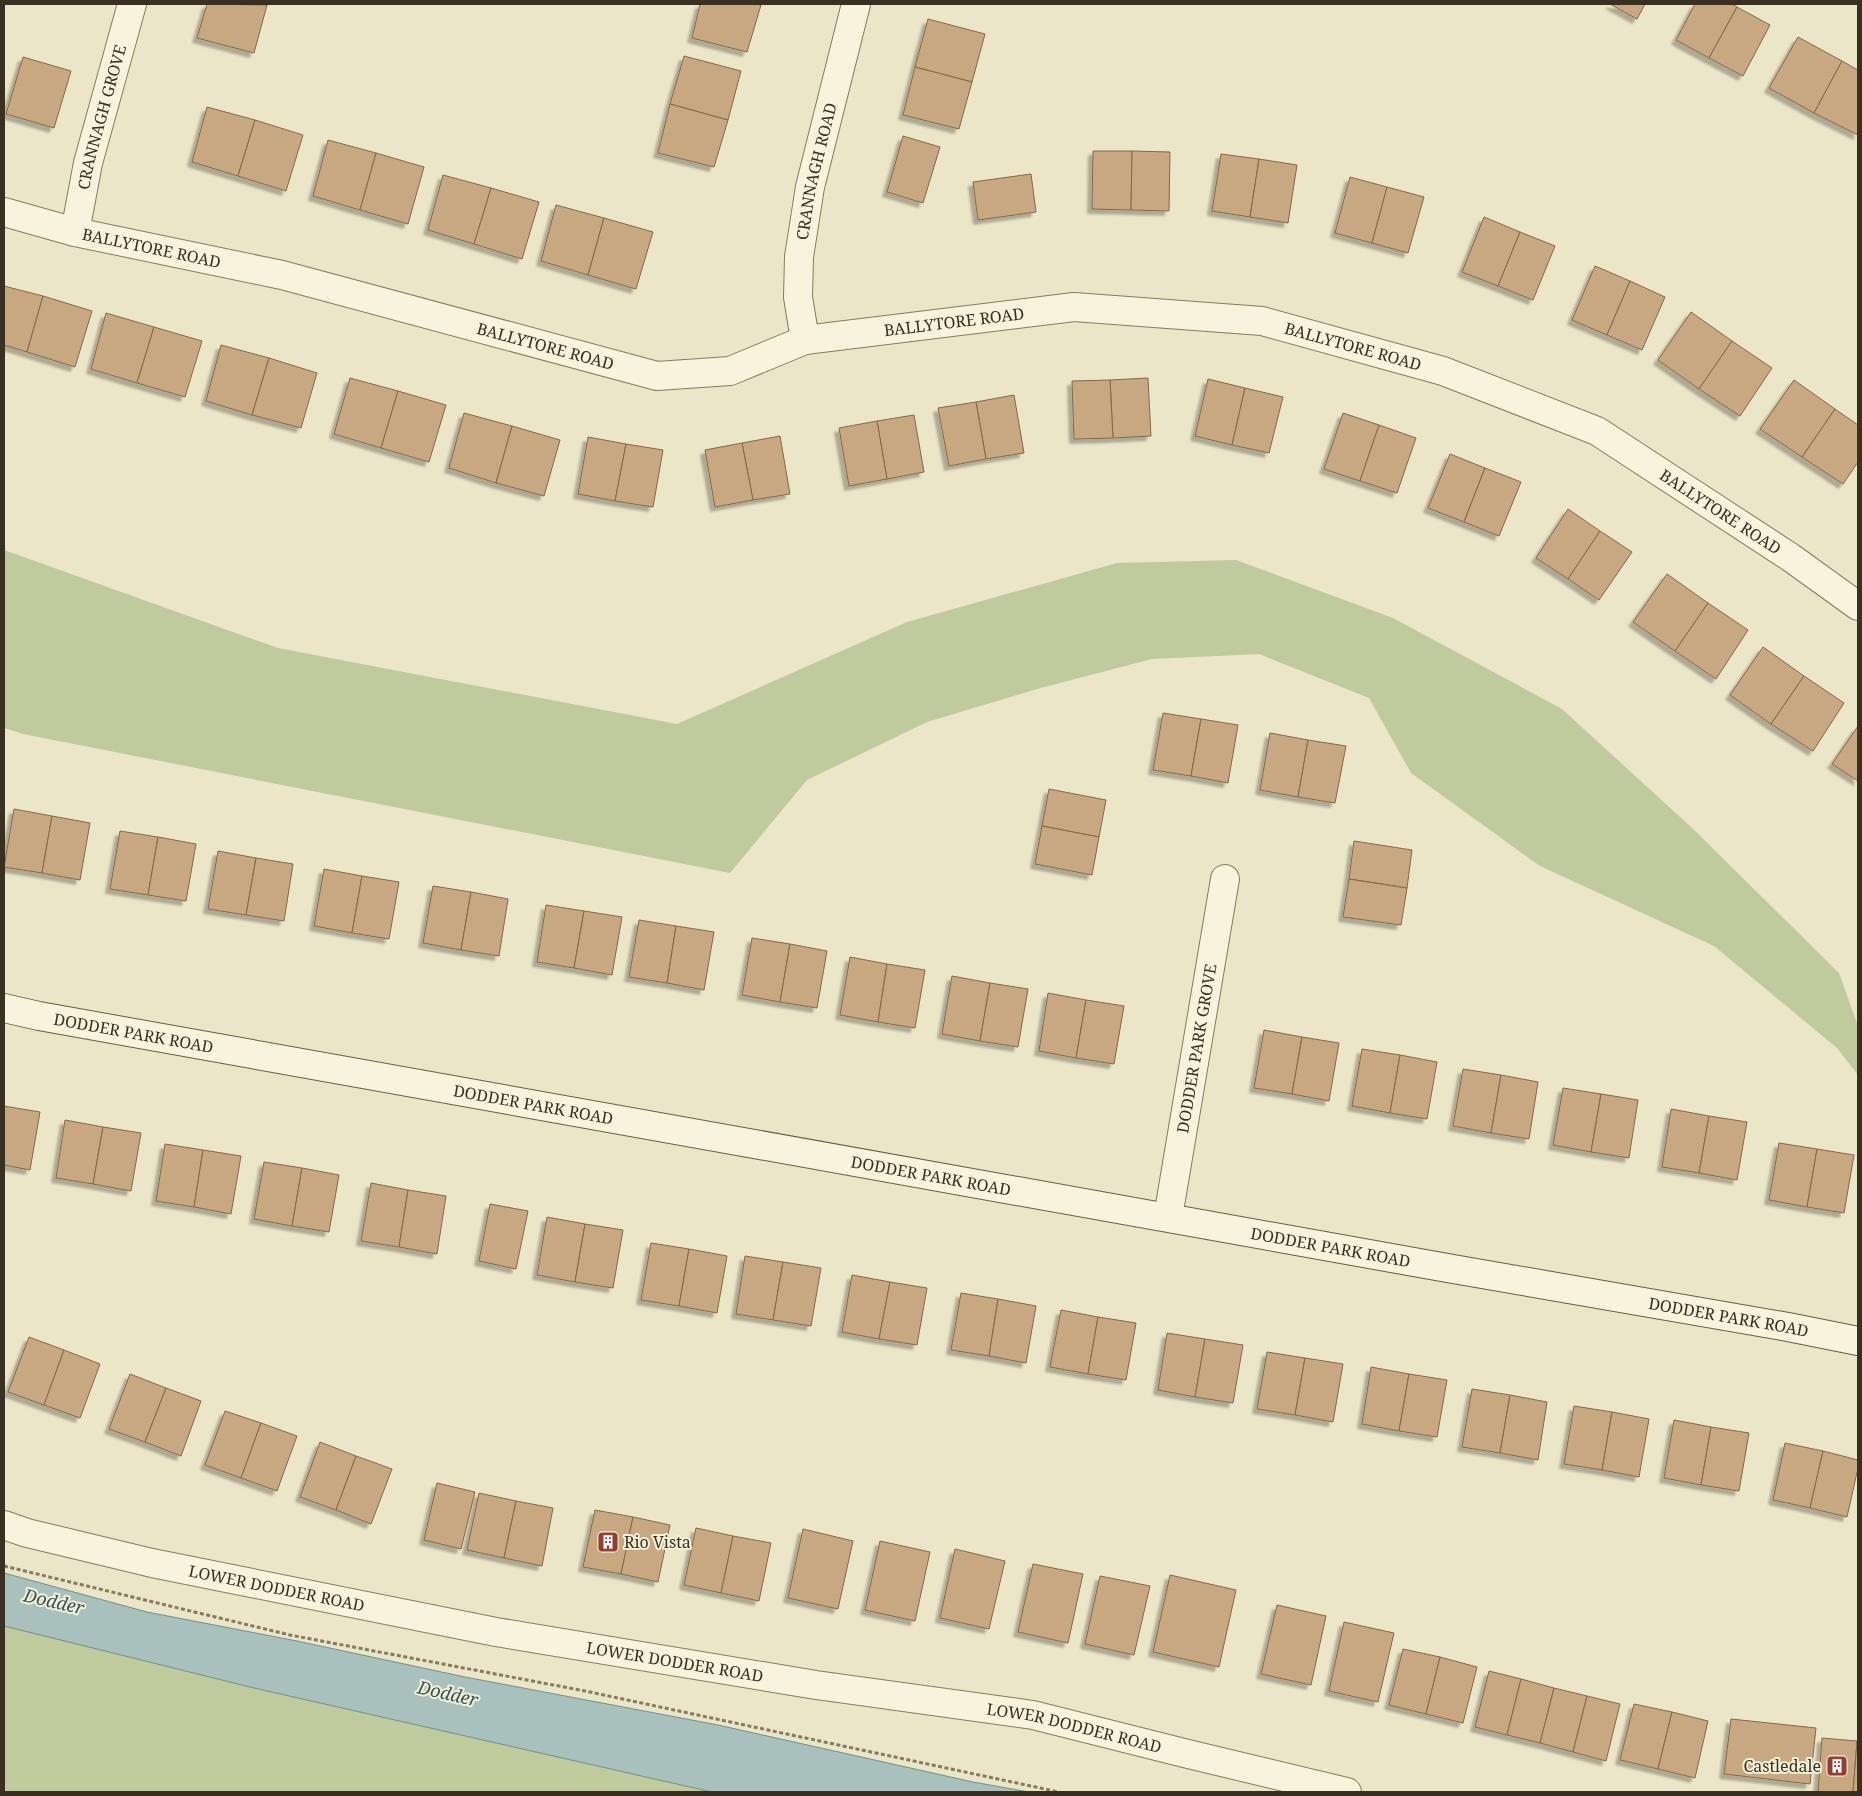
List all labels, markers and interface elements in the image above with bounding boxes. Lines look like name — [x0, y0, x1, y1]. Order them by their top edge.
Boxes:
street label: CRANNAGH GROVE — [72, 42, 131, 191]
street label: CRANNAGH ROAD — [791, 100, 842, 241]
street label: BALLYTORE ROAD — [80, 223, 223, 273]
street label: BALLYTORE ROAD — [883, 302, 1025, 341]
street label: BALLYTORE ROAD — [474, 317, 616, 375]
street label: BALLYTORE ROAD — [1282, 317, 1424, 376]
street label: BALLYTORE ROAD — [1655, 464, 1786, 559]
street label: DODDER PARK GROVE — [1171, 962, 1222, 1135]
street label: DODDER PARK ROAD — [52, 1008, 215, 1058]
street label: DODDER PARK ROAD — [452, 1079, 615, 1130]
street label: DODDER PARK ROAD — [849, 1150, 1013, 1201]
street label: DODDER PARK ROAD — [1249, 1222, 1412, 1272]
street label: DODDER PARK ROAD — [1647, 1292, 1810, 1342]
building icon: Rio Vista — [596, 1530, 620, 1554]
place label: Rio Vista — [624, 1531, 691, 1553]
street label: LOWER DODDER ROAD — [187, 1560, 367, 1616]
water label: Dodder — [20, 1582, 87, 1620]
street label: LOWER DODDER ROAD — [585, 1636, 765, 1687]
water label: Dodder — [414, 1674, 481, 1712]
street label: LOWER DODDER ROAD — [985, 1698, 1164, 1758]
building icon: Castledale — [1825, 1754, 1849, 1778]
place label: Castledale — [1743, 1755, 1821, 1777]

